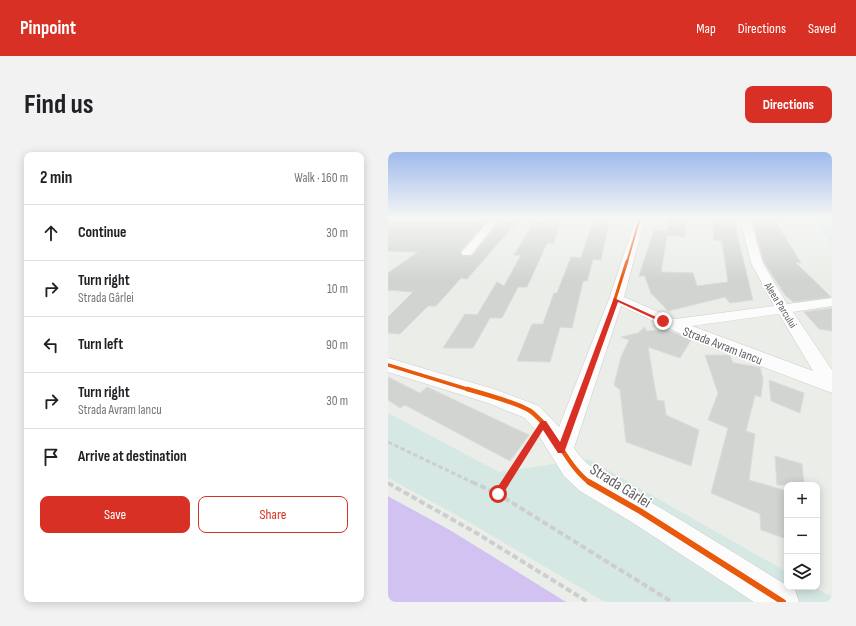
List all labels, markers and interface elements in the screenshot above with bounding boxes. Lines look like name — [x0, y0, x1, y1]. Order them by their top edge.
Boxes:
text: Pinpoint — [20, 17, 76, 40]
text: Map — [696, 20, 716, 37]
text: Directions — [738, 20, 786, 37]
text: Saved — [808, 20, 836, 37]
button: Directions — [745, 86, 832, 123]
text: Find us — [24, 88, 93, 121]
text: 2 min — [40, 168, 72, 188]
text: Walk · 160 m — [294, 170, 348, 186]
icon: ahead — [40, 222, 62, 244]
text: Continue — [78, 223, 127, 242]
text: 30 m — [326, 225, 348, 241]
text: Turn right — [78, 271, 130, 290]
icon: right — [40, 278, 62, 300]
street label: Aleea Parcului — [761, 279, 800, 330]
text: 10 m — [327, 281, 348, 297]
text: Strada Gârlei — [78, 290, 134, 306]
route end — [654, 312, 672, 330]
street label: Strada Avram Iancu — [681, 323, 765, 368]
icon: left — [40, 334, 62, 356]
text: Turn left — [78, 335, 123, 354]
text: 90 m — [326, 337, 348, 353]
text: Turn right — [78, 383, 130, 402]
icon: right — [40, 390, 62, 412]
text: 30 m — [326, 393, 348, 409]
text: Strada Avram Iancu — [78, 402, 162, 418]
icon: arrive — [40, 446, 62, 468]
text: Arrive at destination — [78, 447, 187, 466]
street label: Strada Gârlei — [586, 460, 654, 513]
map controls — [784, 482, 820, 590]
button: + — [784, 482, 820, 518]
route start — [489, 485, 507, 503]
button: Save — [40, 496, 190, 533]
button: Share — [198, 496, 348, 533]
button: − — [784, 518, 820, 554]
button: layers — [784, 554, 820, 590]

